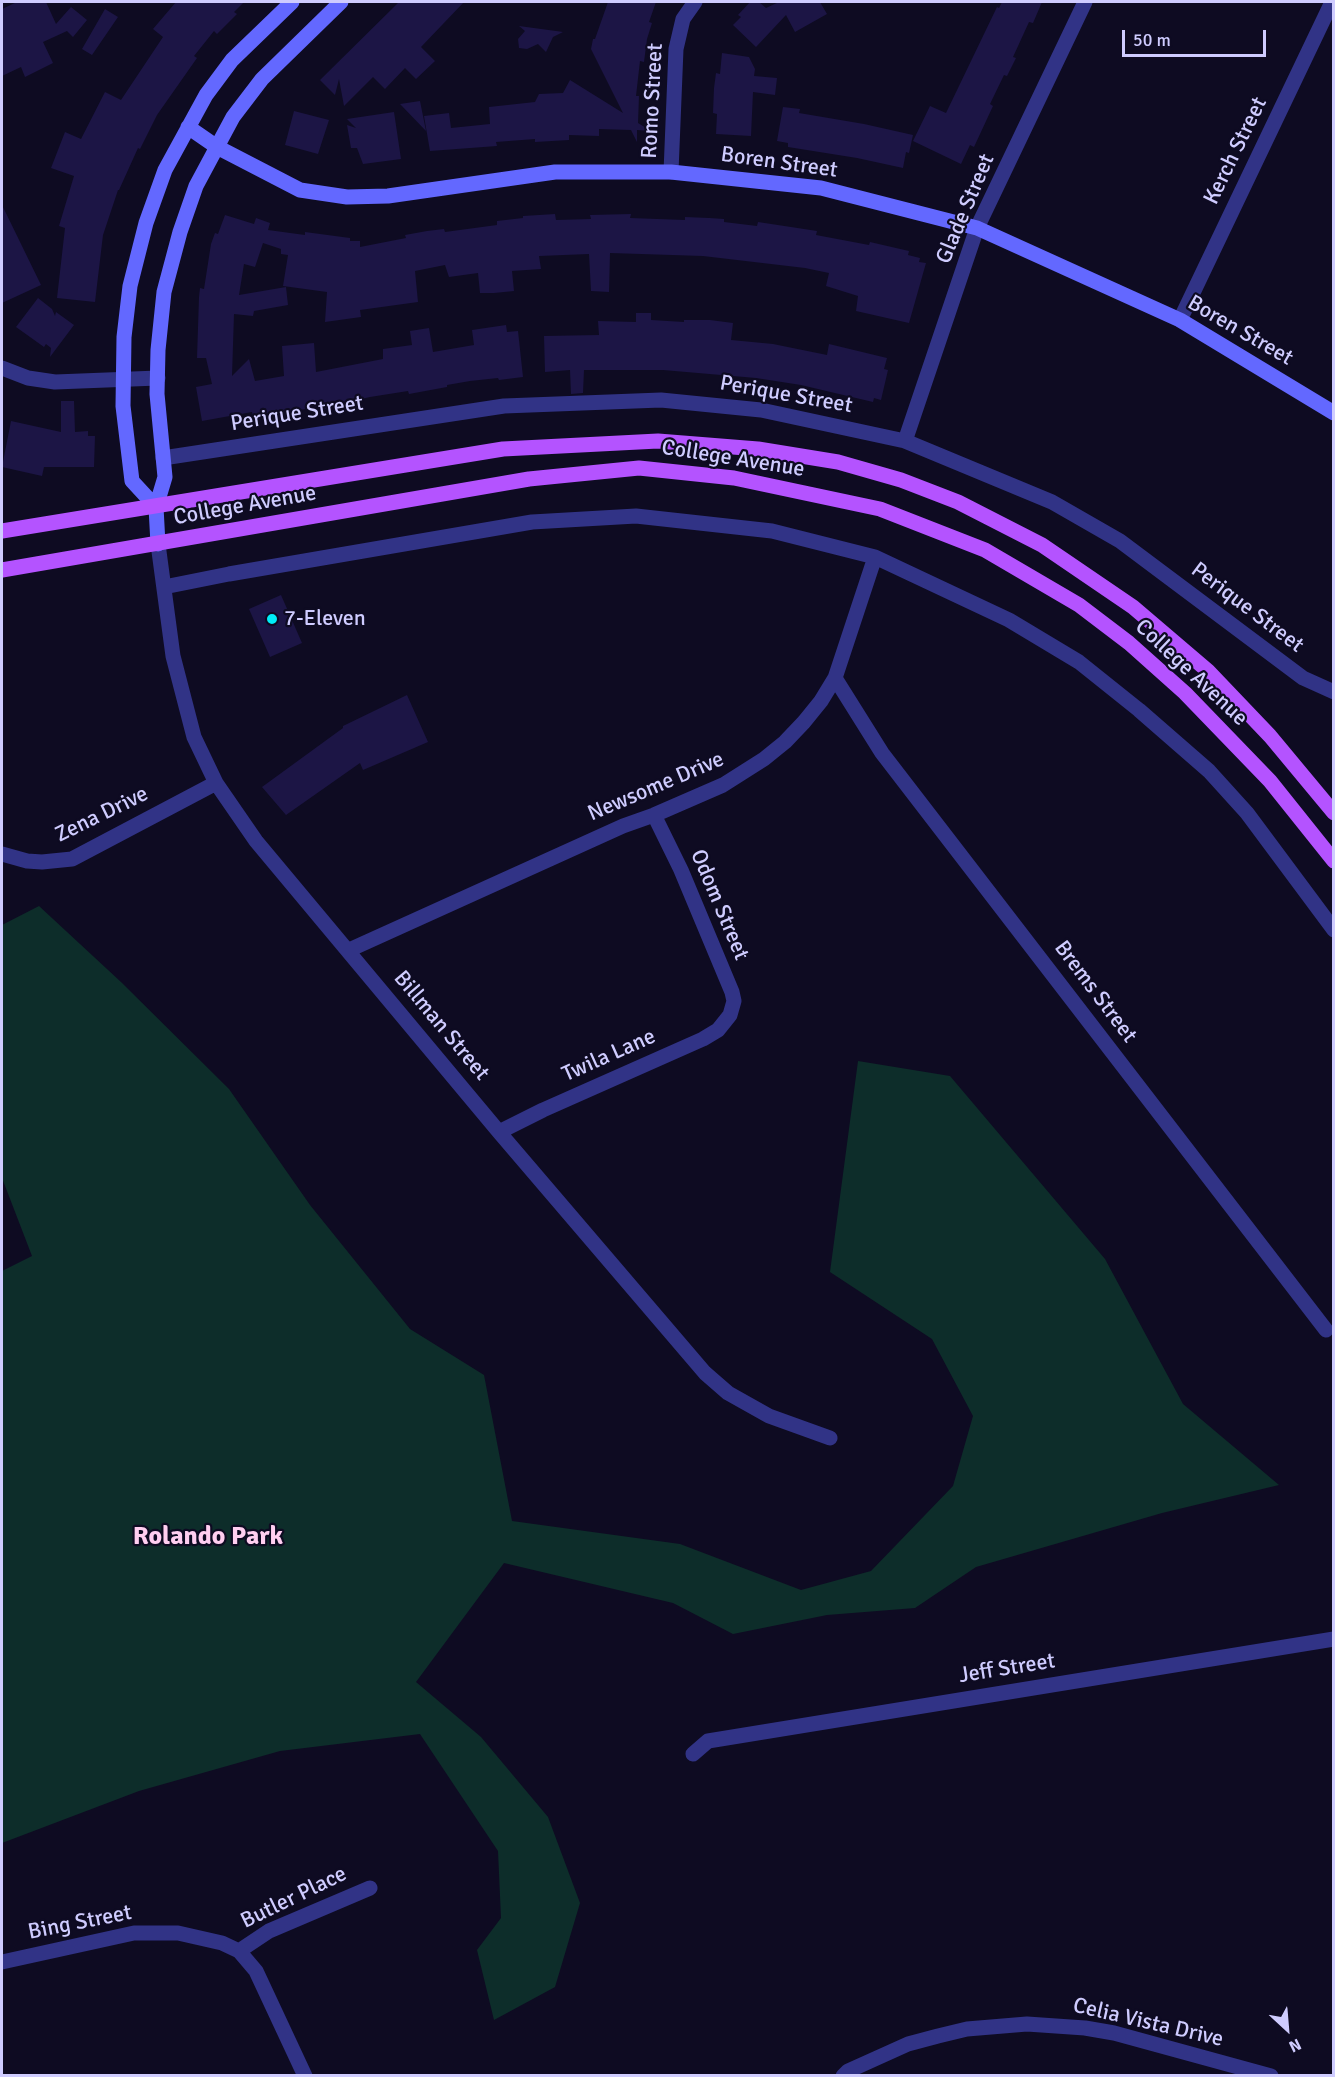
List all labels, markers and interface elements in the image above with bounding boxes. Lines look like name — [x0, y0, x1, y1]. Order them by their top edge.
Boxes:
scale bar — [1125, 18, 1269, 56]
text: 50 m — [1133, 29, 1171, 51]
street label: Romo Street — [637, 43, 669, 159]
street label: Kerch Street — [1199, 93, 1273, 209]
street label: Boren Street — [719, 142, 839, 184]
street label: Glade Street — [931, 150, 1001, 268]
street label: Boren Street — [1182, 290, 1298, 372]
street label: Perique Street — [718, 370, 854, 420]
street label: Perique Street — [229, 390, 365, 438]
street label: College Avenue — [660, 435, 806, 483]
street label: College Avenue — [172, 480, 318, 532]
street label: Perique Street — [1186, 557, 1308, 659]
place label: 7-Eleven — [284, 606, 366, 632]
marker: 7-Eleven — [265, 612, 279, 626]
street label: College Avenue — [1129, 614, 1253, 732]
street label: Newsome Drive — [584, 746, 728, 828]
street label: Zena Drive — [51, 781, 153, 849]
street label: Odom Street — [684, 846, 754, 964]
street label: Brems Street — [1048, 936, 1142, 1048]
street label: Billman Street — [388, 966, 494, 1086]
street label: Twila Lane — [558, 1024, 660, 1088]
district label: Rolando Park — [133, 1521, 283, 1553]
street label: Jeff Street — [957, 1648, 1057, 1690]
street label: Butler Place — [237, 1861, 351, 1935]
street label: Bing Street — [26, 1900, 134, 1946]
street label: Celia Vista Drive — [1070, 1993, 1226, 2053]
north arrow — [1257, 1999, 1317, 2059]
text: N — [1286, 2034, 1304, 2057]

